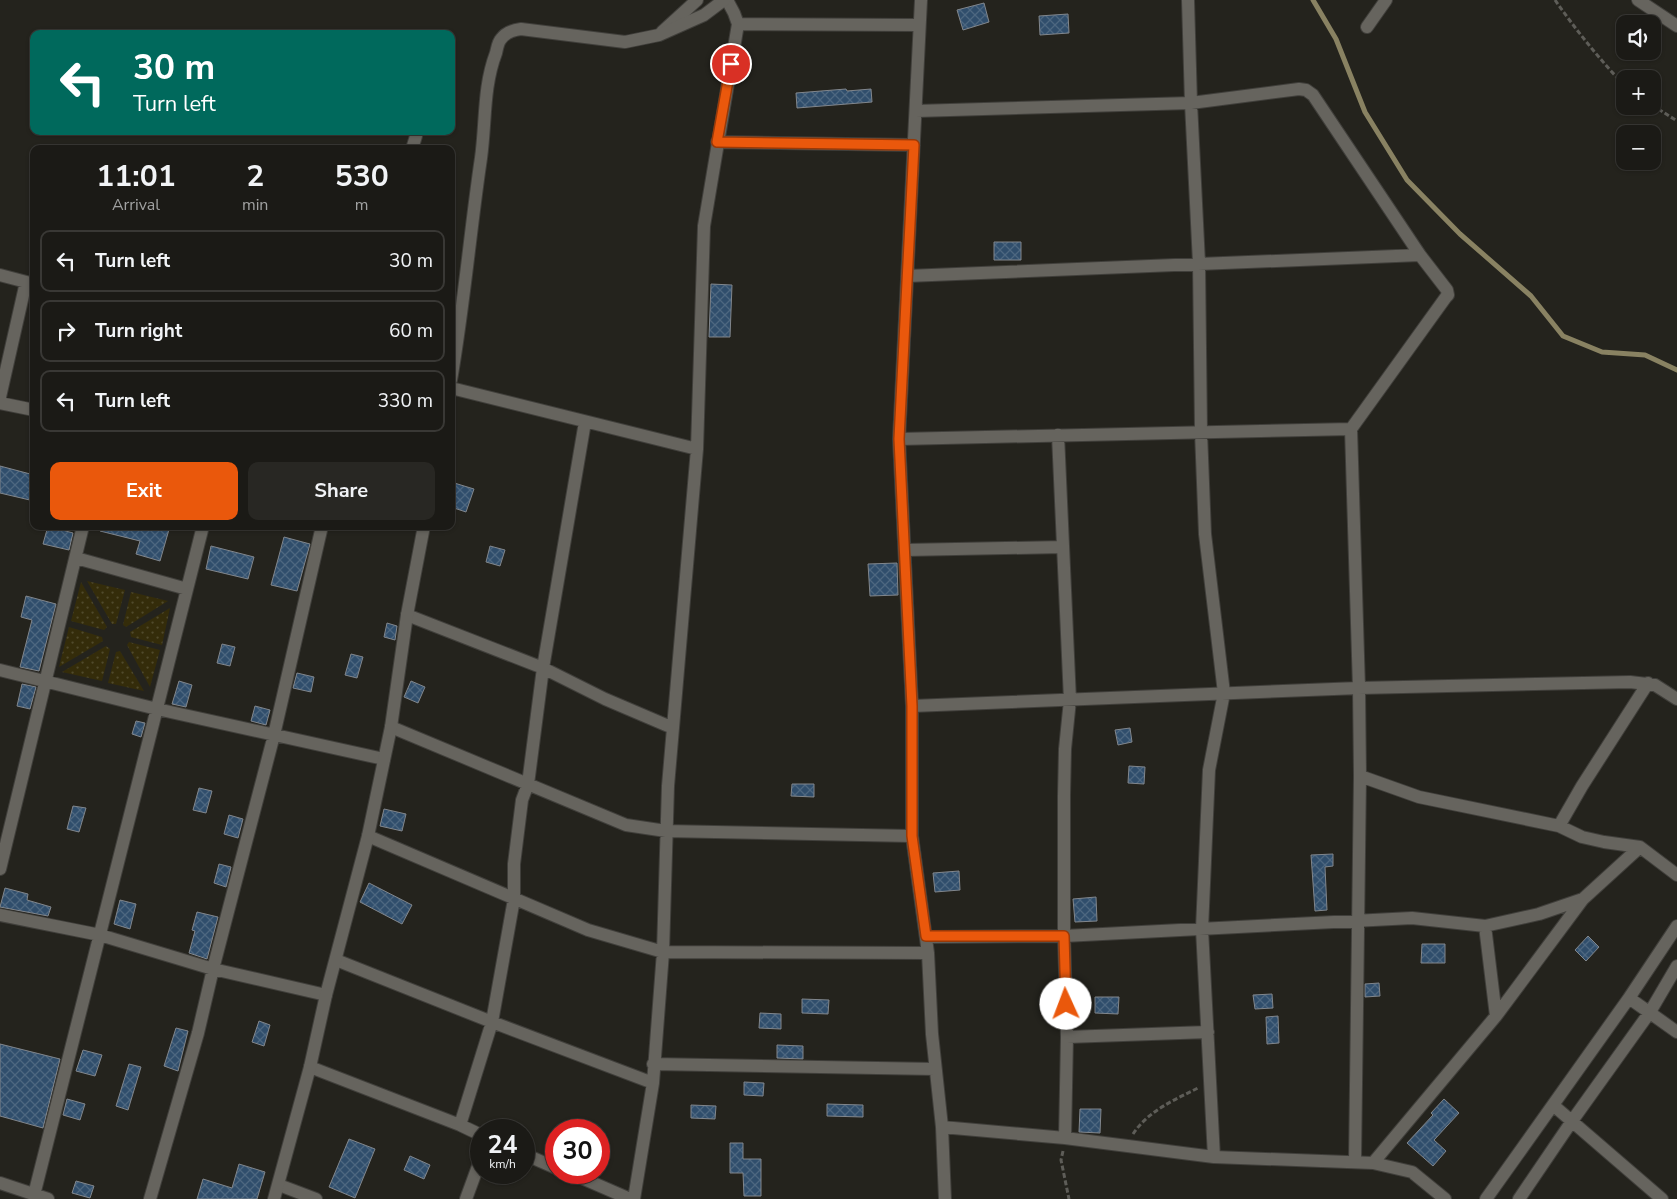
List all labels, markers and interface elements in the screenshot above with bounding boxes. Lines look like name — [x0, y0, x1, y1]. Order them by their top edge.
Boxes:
map controls — [1616, 15, 1661, 170]
button: sound — [1616, 15, 1661, 60]
pin — [710, 43, 752, 85]
text: 30 m — [133, 44, 215, 91]
icon: left — [50, 50, 115, 115]
icon: arrive — [717, 50, 745, 78]
button: + — [1616, 70, 1661, 115]
text: Turn left — [133, 89, 216, 119]
button: − — [1616, 125, 1661, 170]
text: 11:01 — [96, 156, 176, 197]
text: 2 — [246, 156, 264, 197]
text: 530 — [335, 156, 389, 197]
text: Arrival — [112, 194, 160, 216]
text: min — [242, 194, 268, 216]
text: m — [355, 194, 369, 216]
icon: left — [52, 247, 80, 275]
text: Turn left — [95, 248, 170, 274]
text: 30 m — [389, 248, 433, 274]
icon: right — [52, 317, 80, 345]
text: Turn right — [95, 318, 182, 344]
text: 60 m — [389, 318, 433, 344]
icon: left — [52, 387, 80, 415]
text: Turn left — [95, 388, 170, 414]
text: 330 m — [378, 388, 433, 414]
button: Exit — [50, 462, 238, 520]
button: Share — [248, 462, 435, 520]
position arrow — [1039, 977, 1091, 1029]
speed limit sign: 30 — [545, 1119, 610, 1184]
text: 24 — [487, 1128, 518, 1162]
text: km/h — [489, 1156, 516, 1172]

